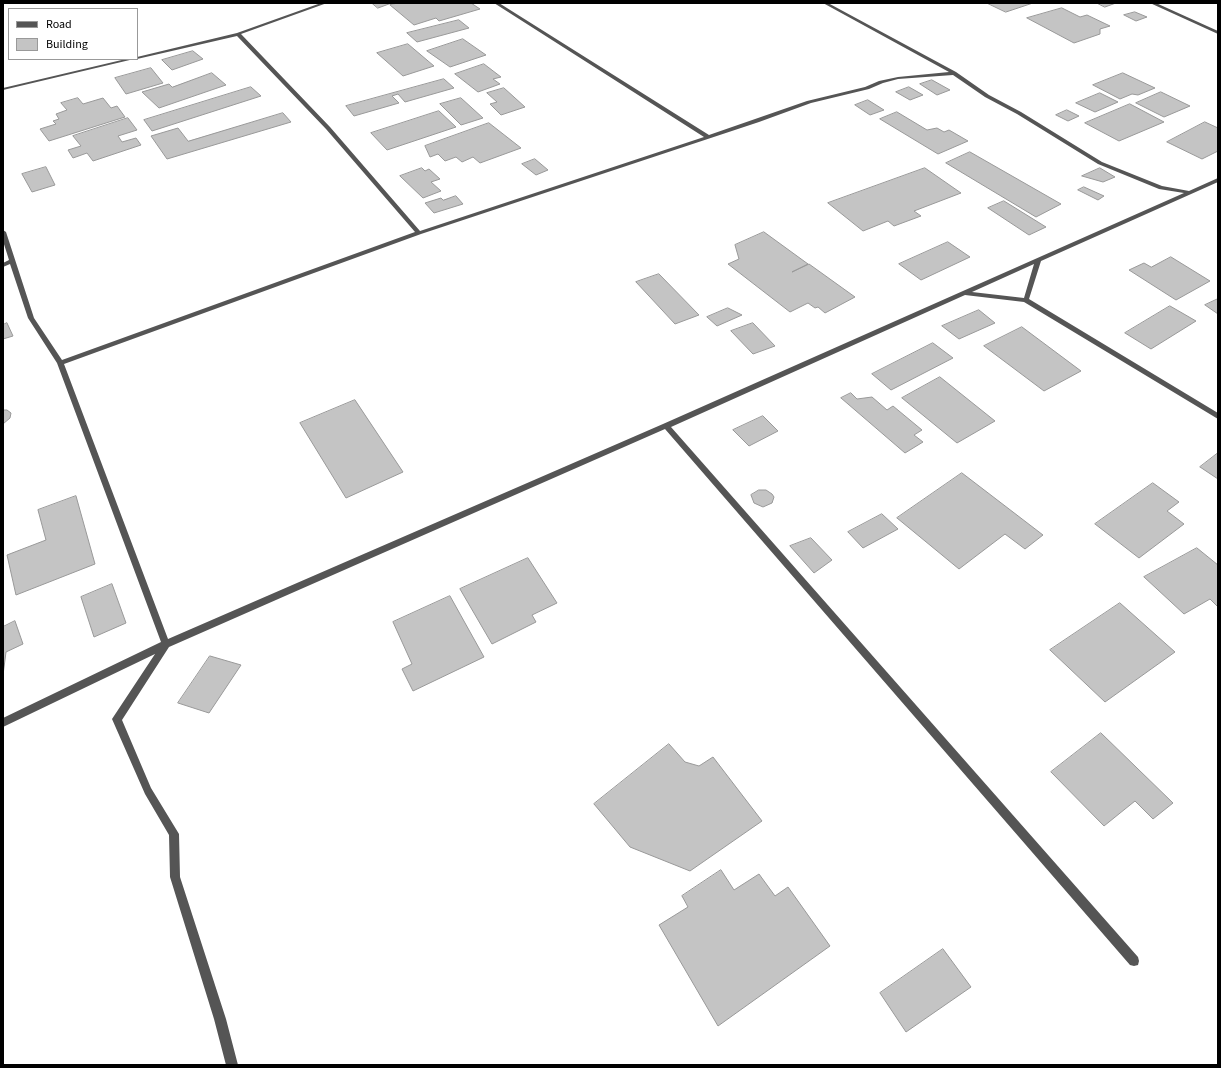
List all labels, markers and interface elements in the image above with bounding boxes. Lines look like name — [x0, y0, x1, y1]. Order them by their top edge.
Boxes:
legend — [8, 8, 138, 60]
text: Road — [46, 16, 72, 33]
text: Building — [46, 36, 88, 53]

